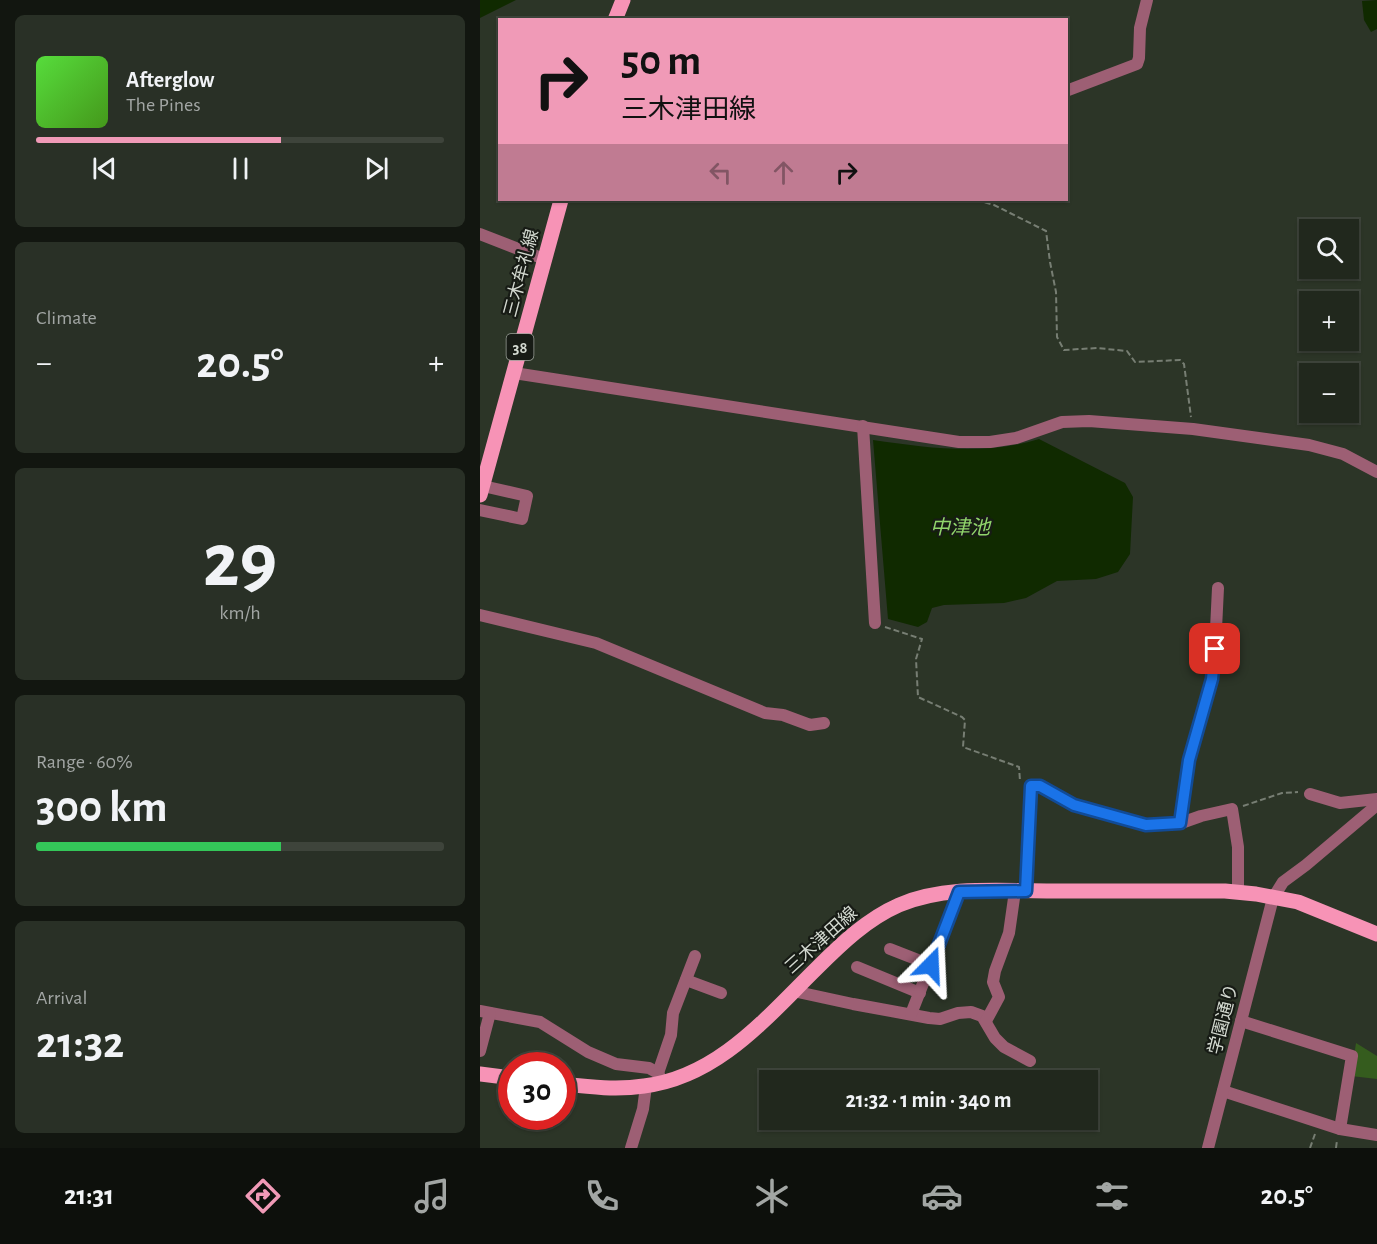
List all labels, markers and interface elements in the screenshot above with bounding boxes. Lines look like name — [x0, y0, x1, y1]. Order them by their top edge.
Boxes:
text: 50 m — [621, 40, 701, 82]
icon: right — [522, 42, 600, 120]
text: Afterglow — [126, 69, 214, 91]
text: The Pines — [126, 95, 201, 115]
text: 三木津田線 — [621, 96, 756, 123]
icon: previous — [88, 152, 121, 185]
icon: pause — [224, 152, 257, 185]
icon: next — [360, 152, 393, 185]
icon: left — [704, 156, 737, 189]
icon: ahead — [767, 156, 800, 189]
icon: right — [830, 156, 863, 189]
map controls — [1299, 219, 1359, 423]
button: search — [1299, 219, 1359, 279]
street label: 三木牟礼線 — [500, 227, 542, 319]
button: + — [1299, 291, 1359, 351]
text: Climate — [36, 308, 97, 328]
road number: 38 — [506, 334, 534, 360]
text: 20.5° — [196, 341, 284, 386]
text: − — [36, 347, 52, 380]
text: + — [428, 347, 444, 380]
button: − — [1299, 363, 1359, 423]
water label: 中津池 — [930, 517, 992, 538]
text: 29 — [203, 523, 277, 601]
text: km/h — [219, 603, 261, 623]
pin — [1189, 623, 1240, 674]
icon: arrive — [1198, 632, 1231, 665]
text: Range · 60% — [36, 752, 133, 772]
text: 300 km — [36, 785, 168, 830]
street label: 三木津田線 — [781, 902, 861, 978]
position arrow — [899, 933, 963, 997]
street label: 学園通り — [1205, 982, 1241, 1056]
text: Arrival — [36, 988, 87, 1008]
text: 21:32 — [36, 1021, 124, 1066]
speed limit sign: 30 — [498, 1052, 576, 1130]
text: 21:32 · 1 min · 340 m — [846, 1089, 1012, 1111]
icon: directions — [242, 1175, 284, 1217]
icon: music — [411, 1175, 453, 1217]
icon: phone — [581, 1175, 623, 1217]
icon: climate — [751, 1175, 793, 1217]
icon: car — [921, 1175, 963, 1217]
icon: filters — [1091, 1175, 1133, 1217]
text: 21:31 — [64, 1182, 114, 1209]
text: 20.5° — [1260, 1182, 1313, 1209]

